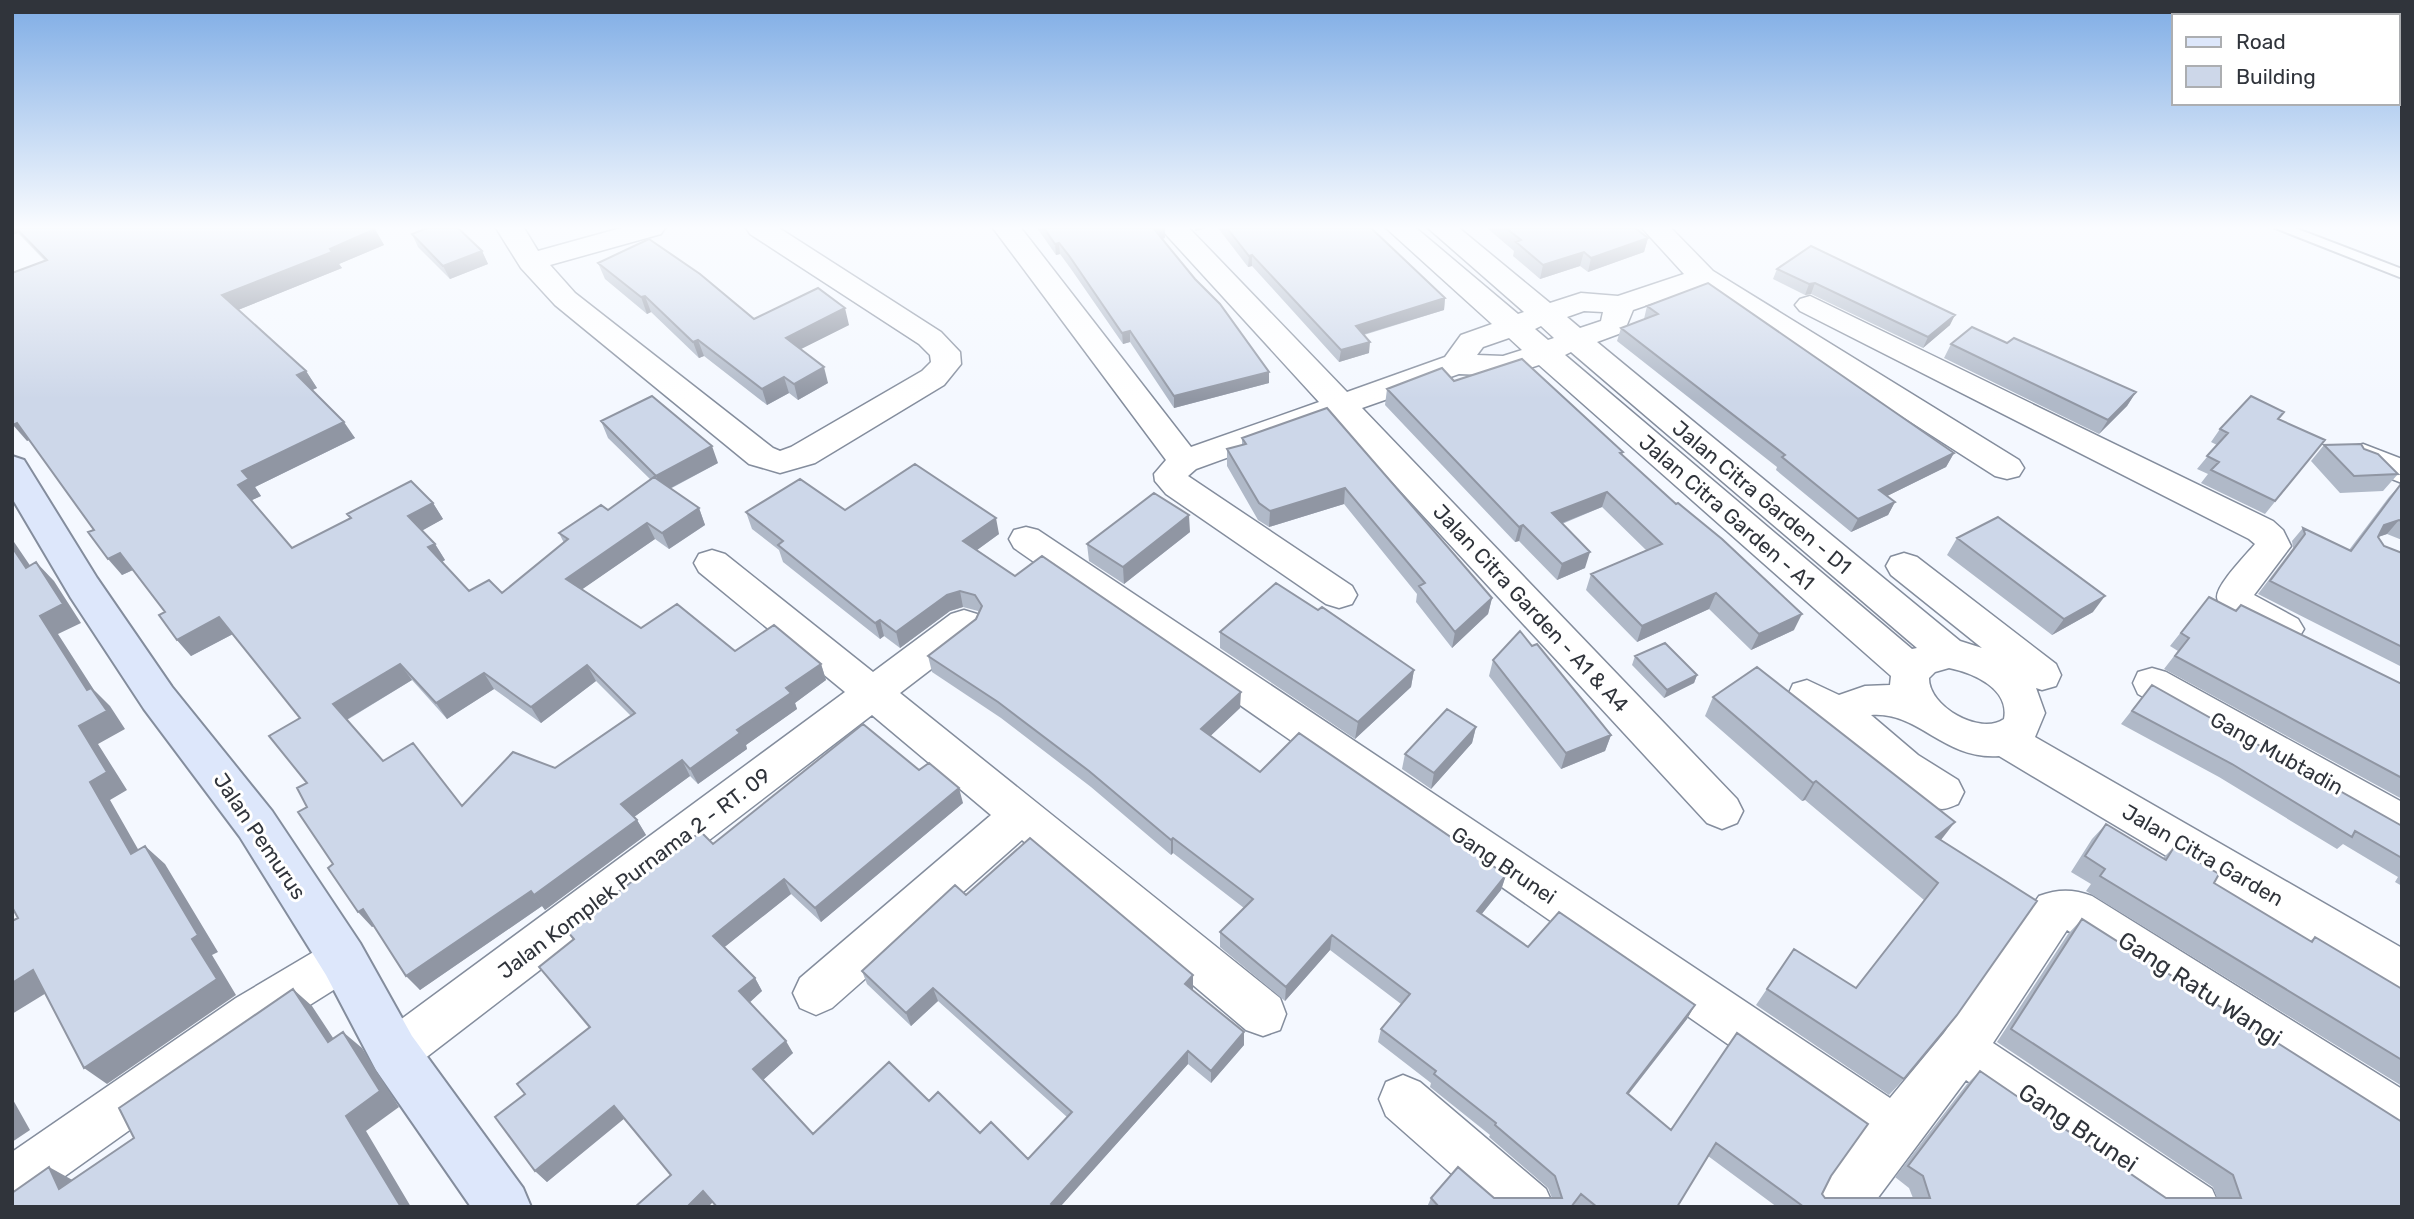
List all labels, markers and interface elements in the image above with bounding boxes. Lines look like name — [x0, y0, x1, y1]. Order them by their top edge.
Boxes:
legend — [2172, 14, 2400, 105]
text: Road — [2236, 29, 2286, 54]
text: Building — [2236, 64, 2316, 89]
street label: Jalan Citra Garden - D1 — [1667, 415, 1857, 579]
street label: Jalan Citra Garden - A1 — [1634, 429, 1820, 595]
street label: Jalan Citra Garden - A1 & A4 — [1428, 499, 1634, 717]
street label: Gang Mubtadin — [2206, 706, 2348, 800]
street label: Jalan Komplek Purnama 2 - RT. 09 — [493, 762, 775, 984]
street label: Jalan Pemurus — [208, 768, 312, 904]
street label: Jalan Citra Garden — [2118, 799, 2288, 911]
street label: Gang Brunei — [1447, 821, 1561, 909]
street label: Gang Ratu Wangi — [2113, 926, 2287, 1052]
street label: Gang Brunei — [2013, 1078, 2143, 1178]

